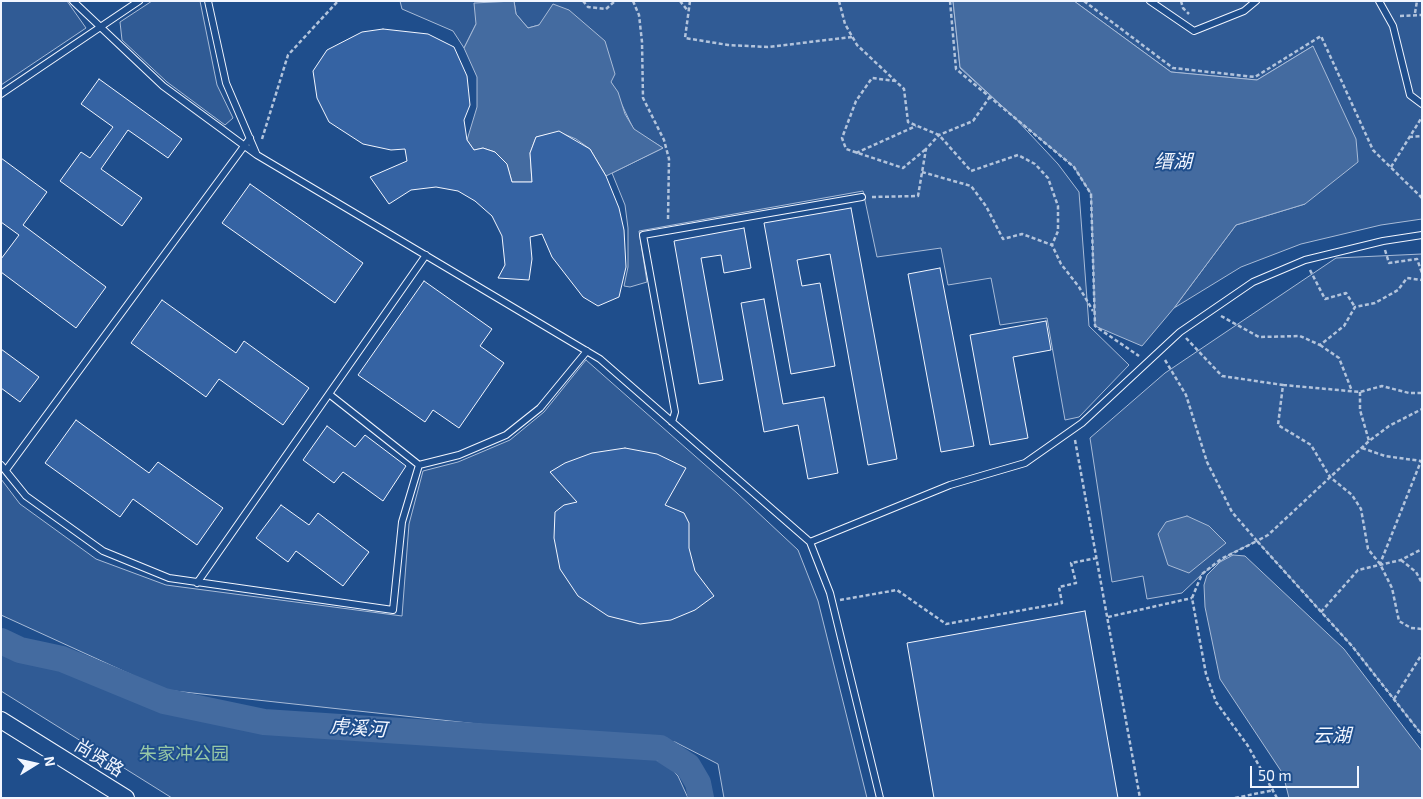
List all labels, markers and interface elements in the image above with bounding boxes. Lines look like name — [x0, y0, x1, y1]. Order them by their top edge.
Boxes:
water label: 缙湖 — [1154, 151, 1192, 173]
water label: 虎溪河 — [329, 715, 387, 741]
water label: 云湖 — [1313, 725, 1351, 747]
street label: 尚贤路 — [70, 735, 128, 781]
north arrow — [10, 739, 60, 789]
park label: 朱家冲公园 — [139, 743, 229, 765]
text: N — [41, 755, 60, 768]
scale bar — [1253, 756, 1362, 788]
text: 50 m — [1258, 766, 1292, 784]

